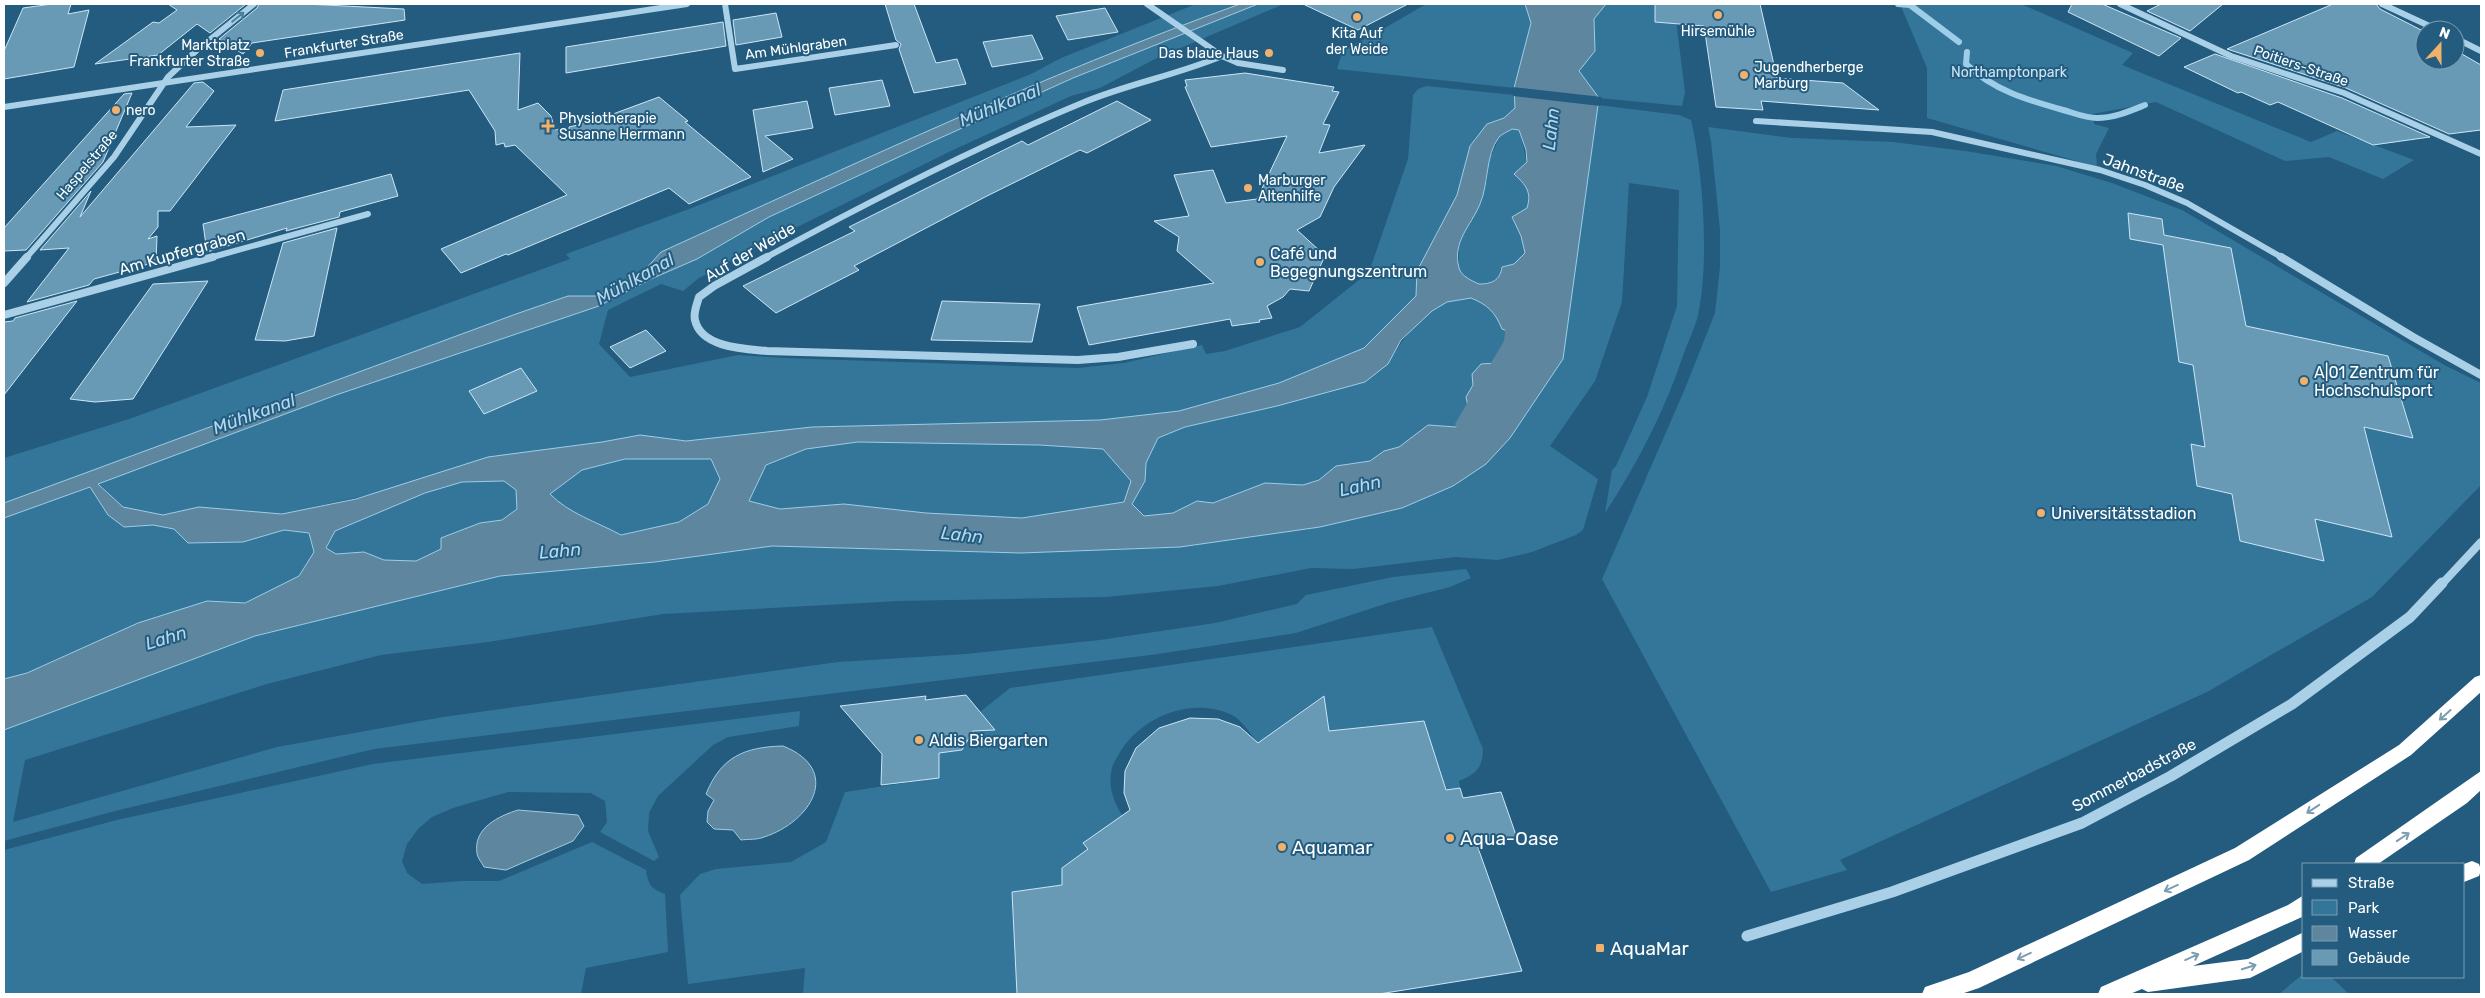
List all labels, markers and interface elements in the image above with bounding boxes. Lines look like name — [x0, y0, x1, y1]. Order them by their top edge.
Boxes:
marker: Hirsemühle — [1712, 9, 1724, 21]
one-way arrow — [231, 11, 244, 22]
marker: Kita Auf der Weide — [1351, 11, 1363, 23]
north arrow — [2415, 20, 2465, 70]
place label: Hirsemühle — [1681, 23, 1755, 40]
text: N — [2437, 24, 2452, 43]
place label: Kita Auf der Weide — [1326, 25, 1389, 58]
street label: Frankfurter Straße — [283, 26, 405, 62]
street label: Am Mühlgraben — [744, 32, 848, 64]
place label: Marktplatz Frankfurter Straße — [129, 37, 250, 70]
street label: Poitiers-Straße — [2251, 42, 2351, 90]
place label: Das blaue Haus — [1159, 45, 1259, 62]
marker: Marktplatz Frankfurter Straße — [254, 47, 266, 59]
marker: Das blaue Haus — [1263, 47, 1275, 59]
place label: Jugendherberge Marburg — [1754, 59, 1864, 92]
park label: Northamptonpark — [1951, 64, 2068, 81]
marker: Jugendherberge Marburg — [1738, 69, 1750, 81]
water label: Mühlkanal — [956, 78, 1045, 131]
place label: nero — [126, 102, 156, 119]
marker: nero — [110, 104, 122, 116]
water label: Lahn — [1538, 107, 1564, 151]
place label: Physiotherapie Susanne Herrmann — [559, 110, 685, 143]
marker: Physiotherapie Susanne Herrmann — [541, 119, 555, 133]
street label: Haspelstraße — [53, 126, 121, 203]
street label: Jahnstraße — [2100, 149, 2188, 197]
place label: Marburger Altenhilfe — [1258, 172, 1326, 205]
marker: Marburger Altenhilfe — [1242, 182, 1254, 194]
street label: Auf der Weide — [701, 218, 799, 286]
street label: Am Kupfergraben — [117, 225, 247, 279]
place label: Café und Begegnungszentrum — [1270, 244, 1427, 281]
water label: Mühlkanal — [592, 248, 679, 310]
marker: Café und Begegnungszentrum — [1254, 256, 1266, 268]
place label: A|01 Zentrum für Hochschulsport — [2314, 362, 2439, 400]
marker: A|01 Zentrum für Hochschulsport — [2298, 375, 2310, 387]
water label: Mühlkanal — [210, 389, 299, 439]
water label: Lahn — [1337, 471, 1383, 501]
place label: Universitätsstadion — [2051, 504, 2196, 523]
marker: Universitätsstadion — [2035, 507, 2047, 519]
water label: Lahn — [940, 522, 984, 548]
water label: Lahn — [538, 538, 582, 564]
water label: Lahn — [142, 621, 190, 655]
one-way arrow — [2438, 709, 2451, 720]
place label: Aldis Biergarten — [929, 731, 1048, 750]
marker: Aldis Biergarten — [913, 734, 925, 746]
street label: Sommerbadstraße — [2069, 734, 2199, 816]
one-way arrow — [2306, 804, 2320, 814]
place label: Aqua-Oase — [1460, 827, 1559, 850]
marker: Aqua-Oase — [1444, 832, 1456, 844]
one-way arrow — [2396, 832, 2410, 842]
place label: Aquamar — [1292, 836, 1373, 859]
marker: Aquamar — [1276, 841, 1288, 853]
legend — [2302, 863, 2465, 978]
text: Straße — [2348, 874, 2394, 892]
one-way arrow — [2164, 883, 2179, 893]
text: Park — [2348, 899, 2379, 917]
text: Wasser — [2348, 924, 2398, 942]
place label: AquaMar — [1610, 937, 1689, 960]
marker: AquaMar — [1594, 942, 1606, 954]
text: Gebäude — [2348, 949, 2410, 967]
one-way arrow — [2185, 951, 2200, 961]
one-way arrow — [2017, 952, 2032, 962]
one-way arrow — [2241, 961, 2257, 971]

